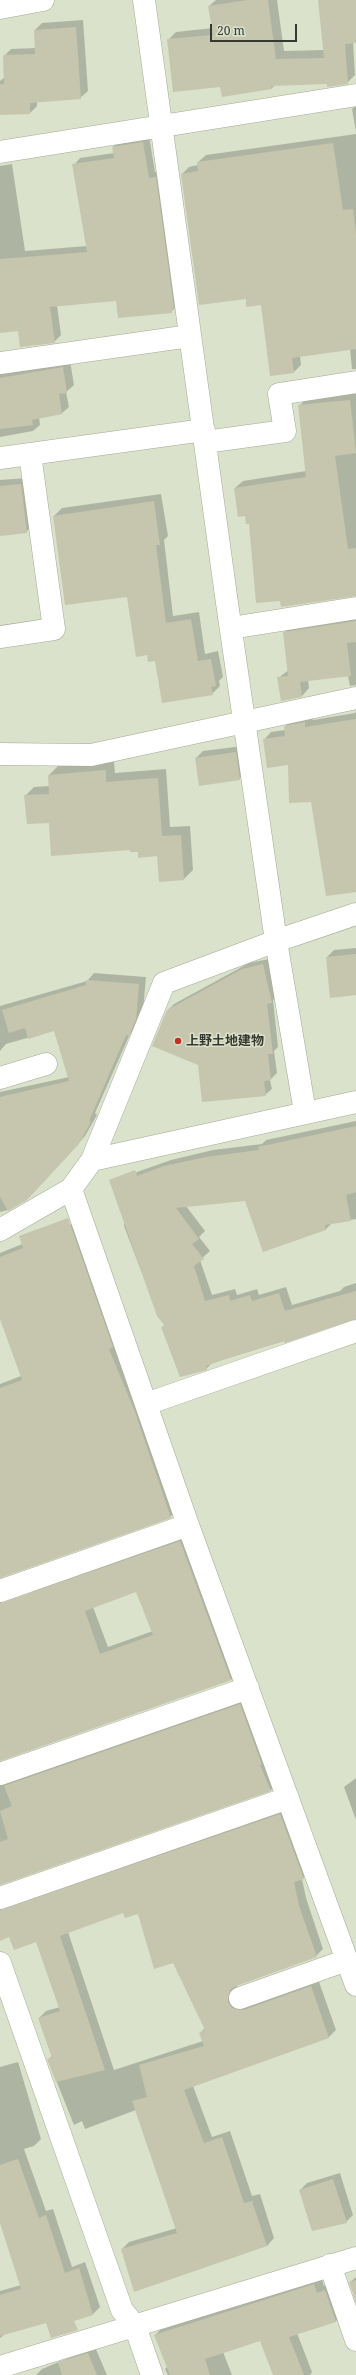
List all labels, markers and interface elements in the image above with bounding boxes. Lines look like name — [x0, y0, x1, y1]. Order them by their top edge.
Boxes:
scale bar — [212, 16, 299, 42]
text: 20 m — [217, 22, 245, 39]
place label: 上野土地建物 — [186, 1033, 264, 1049]
marker: 上野土地建物 — [173, 1036, 183, 1046]

